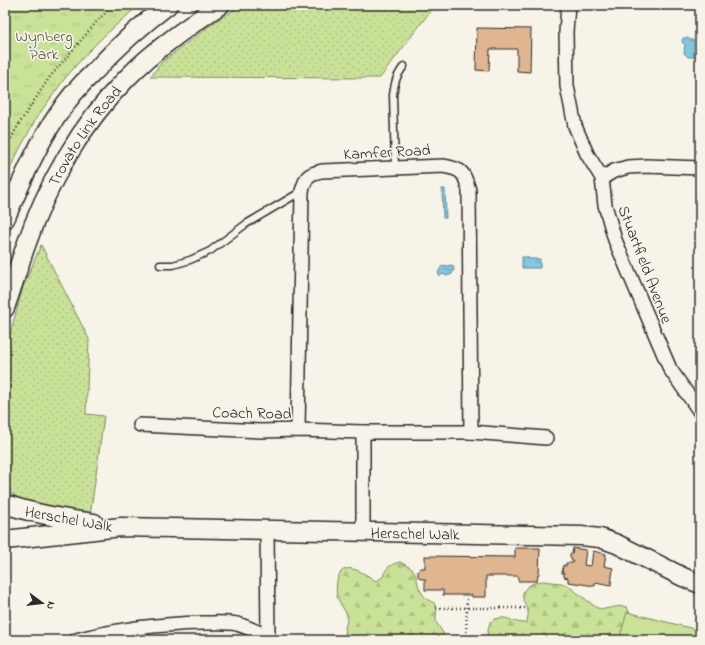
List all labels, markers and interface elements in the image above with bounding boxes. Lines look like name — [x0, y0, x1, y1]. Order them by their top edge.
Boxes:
park label: Wynberg Park — [16, 25, 72, 67]
street label: Trovato Link Road — [43, 81, 128, 191]
street label: Kamfer Road — [343, 139, 431, 167]
street label: Stuartfield Avenue — [611, 202, 678, 328]
street label: Coach Road — [212, 401, 292, 427]
street label: Herschel Walk — [23, 500, 115, 540]
street label: Herschel Walk — [370, 522, 461, 548]
north arrow — [22, 583, 62, 623]
text: N — [42, 600, 59, 611]

